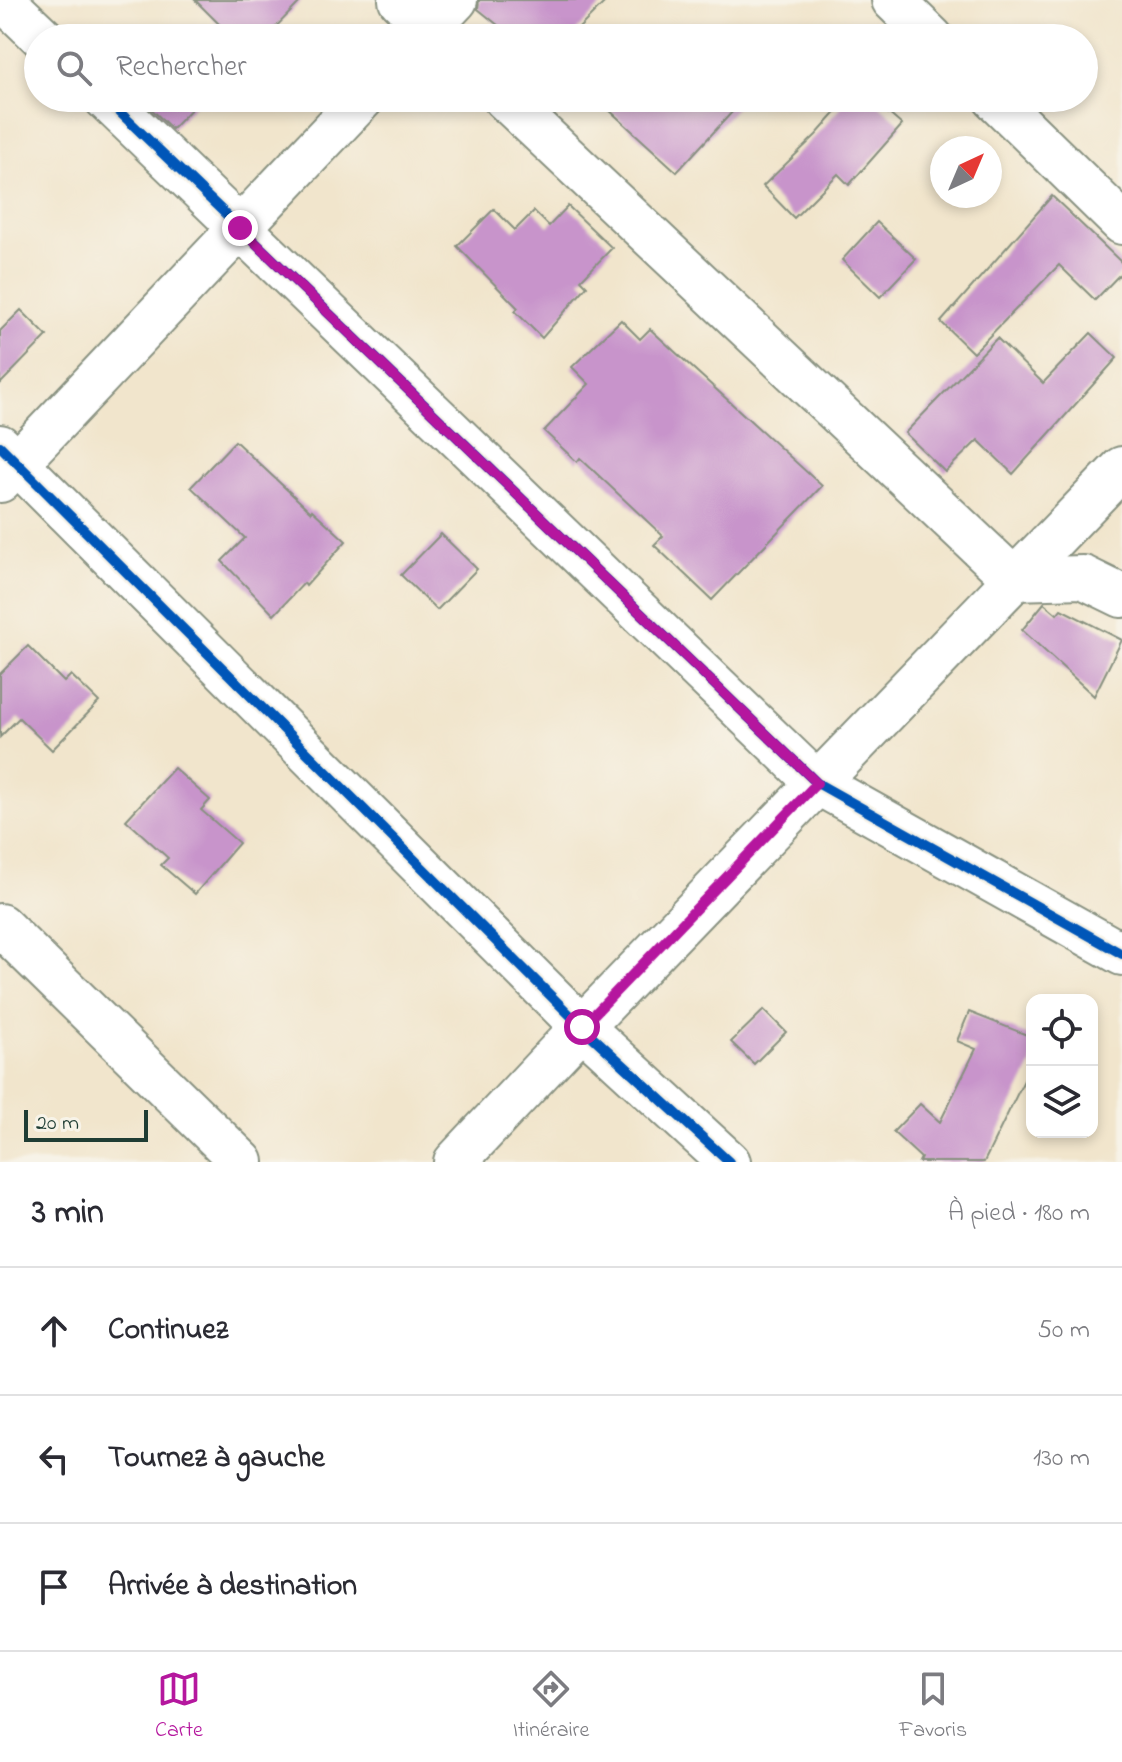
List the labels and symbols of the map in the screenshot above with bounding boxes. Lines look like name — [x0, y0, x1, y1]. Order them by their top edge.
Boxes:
north arrow — [930, 136, 1002, 208]
route end — [222, 210, 258, 246]
route start — [564, 1009, 600, 1045]
scale bar — [24, 1106, 148, 1142]

